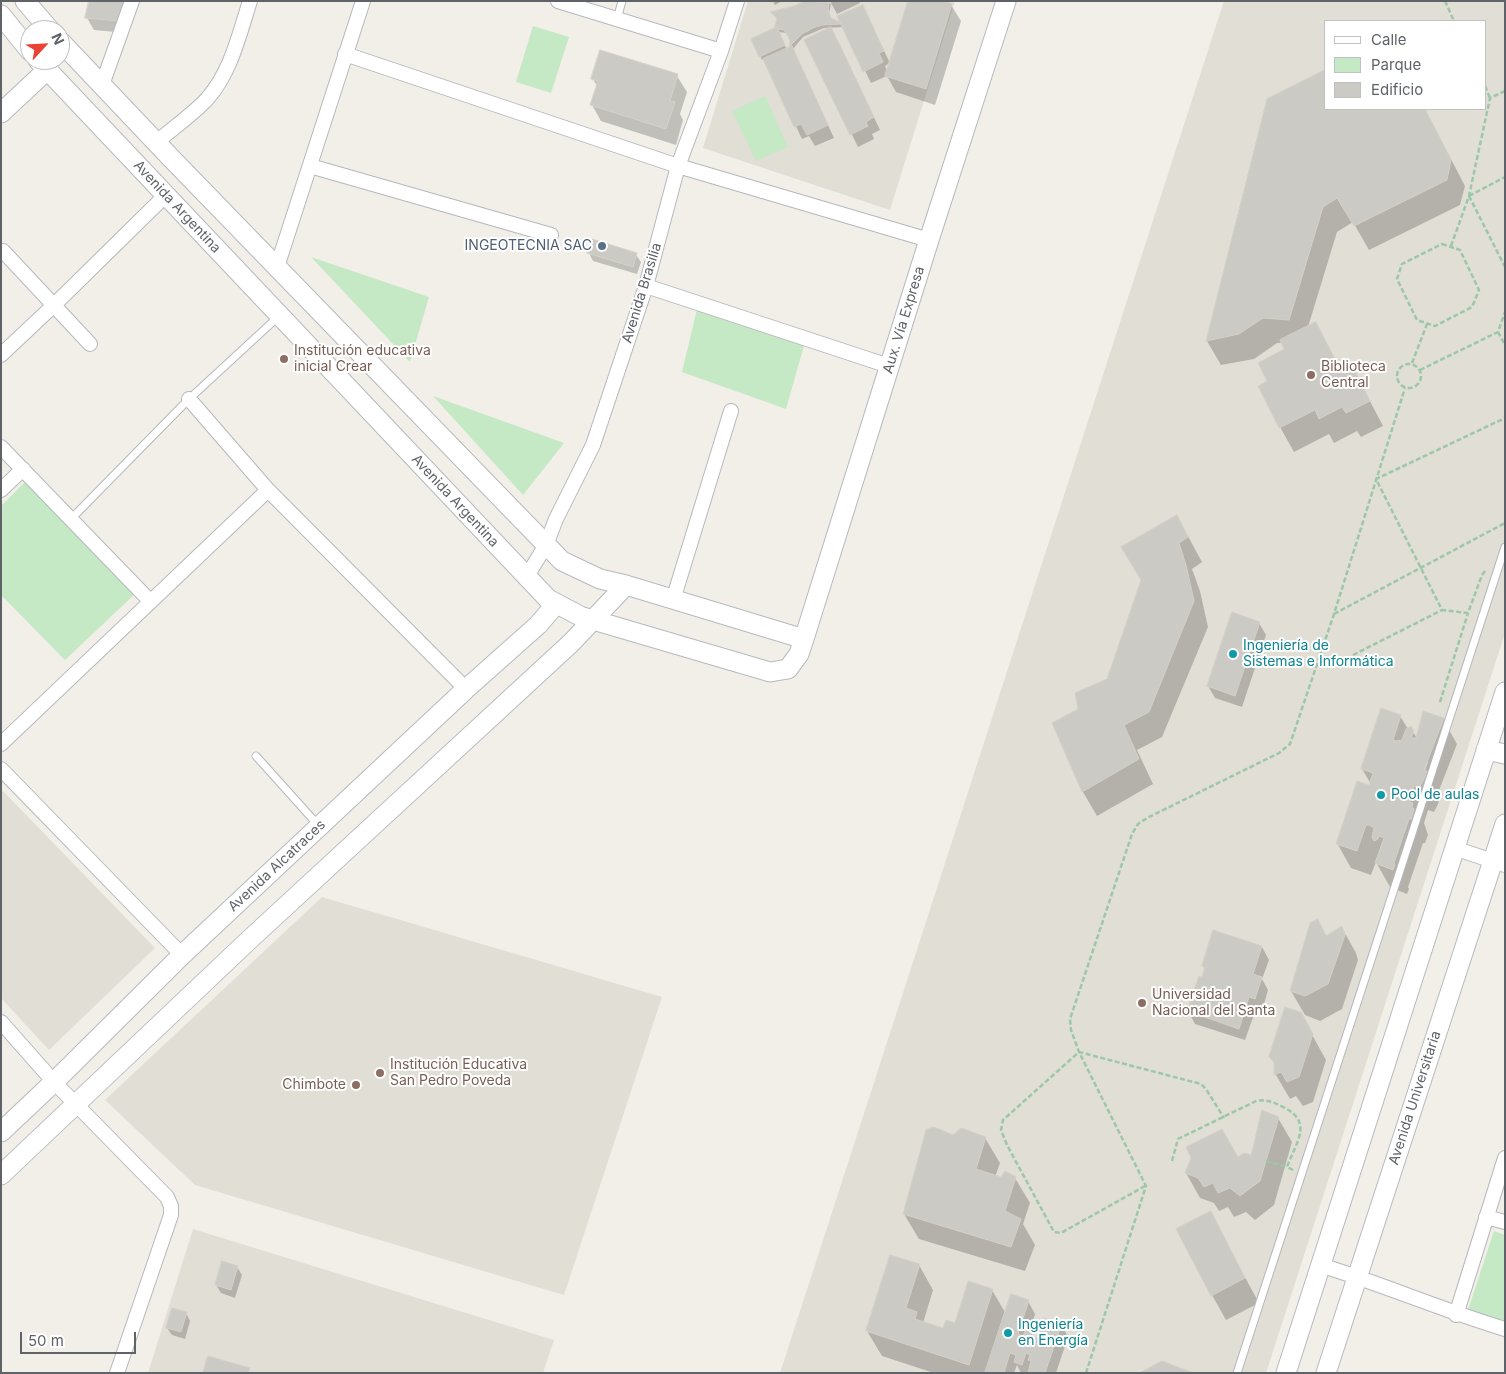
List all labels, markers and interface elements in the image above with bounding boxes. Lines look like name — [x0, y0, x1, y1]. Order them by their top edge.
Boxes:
north arrow — [20, 20, 70, 70]
legend — [1324, 20, 1486, 110]
text: N — [48, 30, 68, 47]
text: Calle — [1371, 30, 1406, 49]
text: Parque — [1371, 55, 1421, 74]
text: Edificio — [1371, 80, 1423, 99]
street label: Avenida Argentina — [130, 157, 224, 257]
place label: INGEOTECNIA SAC — [465, 238, 592, 254]
marker: INGEOTECNIA SAC — [596, 240, 608, 252]
street label: Avenida Brasilia — [619, 241, 665, 345]
street label: Aux. Vía Expresa — [880, 264, 928, 376]
place label: Institución educativa inicial Crear — [294, 343, 431, 376]
marker: Institución educativa inicial Crear — [278, 353, 290, 365]
place label: Biblioteca Central — [1321, 359, 1386, 392]
marker: Biblioteca Central — [1305, 369, 1317, 381]
street label: Avenida Argentina — [408, 451, 502, 551]
place label: Ingeniería de Sistemas e Informática — [1243, 638, 1394, 670]
marker: Ingeniería de Sistemas e Informática — [1227, 648, 1239, 660]
place label: Pool de aulas — [1391, 787, 1479, 803]
marker: Pool de aulas — [1375, 789, 1387, 801]
street label: Avenida Alcatraces — [225, 817, 329, 915]
place label: Universidad Nacional del Santa — [1152, 987, 1275, 1020]
marker: Universidad Nacional del Santa — [1136, 997, 1148, 1009]
street label: Avenida Universitaria — [1385, 1029, 1445, 1167]
place label: Institución Educativa San Pedro Poveda — [390, 1057, 527, 1090]
marker: Institución Educativa San Pedro Poveda — [374, 1067, 386, 1079]
place label: Chimbote — [282, 1077, 346, 1093]
marker: Chimbote — [350, 1079, 362, 1091]
place label: Ingeniería en Energía — [1018, 1317, 1088, 1350]
scale bar — [22, 1322, 139, 1354]
marker: Ingeniería en Energía — [1002, 1327, 1014, 1339]
text: 50 m — [28, 1331, 64, 1350]

